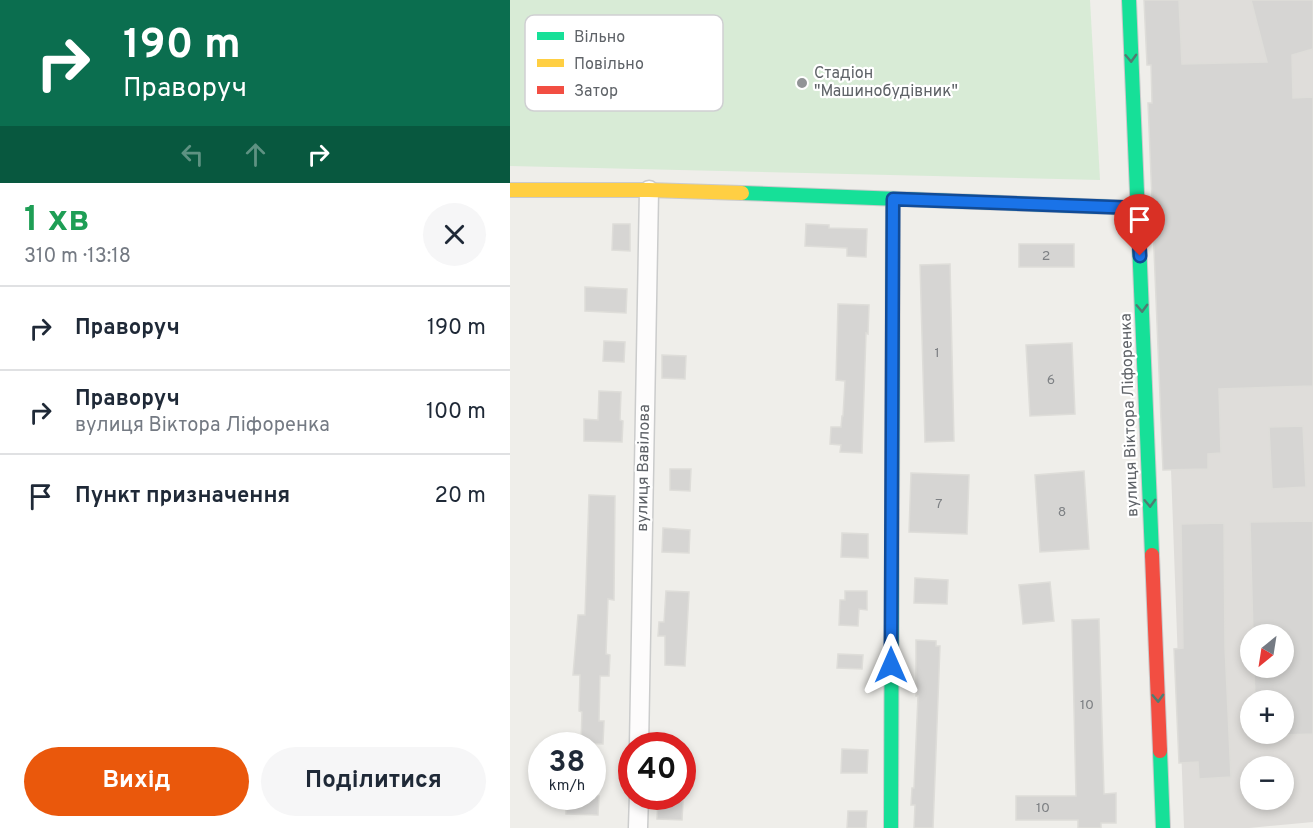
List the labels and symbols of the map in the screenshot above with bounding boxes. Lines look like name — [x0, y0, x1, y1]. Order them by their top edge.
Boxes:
legend — [525, 15, 723, 111]
text: Вільно — [574, 28, 625, 48]
one-way arrow — [1125, 54, 1138, 63]
text: Повільно — [574, 55, 644, 75]
place label: Стадіон "Машинобудівник" — [814, 64, 958, 102]
marker: Стадіон "Машинобудівник" — [795, 76, 809, 90]
text: Затор — [574, 82, 618, 102]
pin — [1114, 194, 1165, 256]
house number: 2 — [1042, 248, 1050, 265]
one-way arrow — [1135, 304, 1148, 313]
street label: вулиця Віктора Ліфоренка — [1116, 313, 1144, 517]
house number: 1 — [934, 345, 940, 362]
house number: 6 — [1047, 372, 1055, 389]
street label: вулиця Вавілова — [633, 404, 655, 532]
house number: 7 — [935, 496, 943, 513]
one-way arrow — [1143, 499, 1156, 508]
house number: 8 — [1058, 504, 1066, 521]
north arrow — [1240, 624, 1294, 678]
position arrow — [859, 633, 923, 697]
one-way arrow — [1151, 694, 1164, 703]
house number: 10 — [1080, 697, 1094, 714]
speed limit sign: 40 — [618, 732, 696, 810]
house number: 10 — [1036, 800, 1050, 817]

